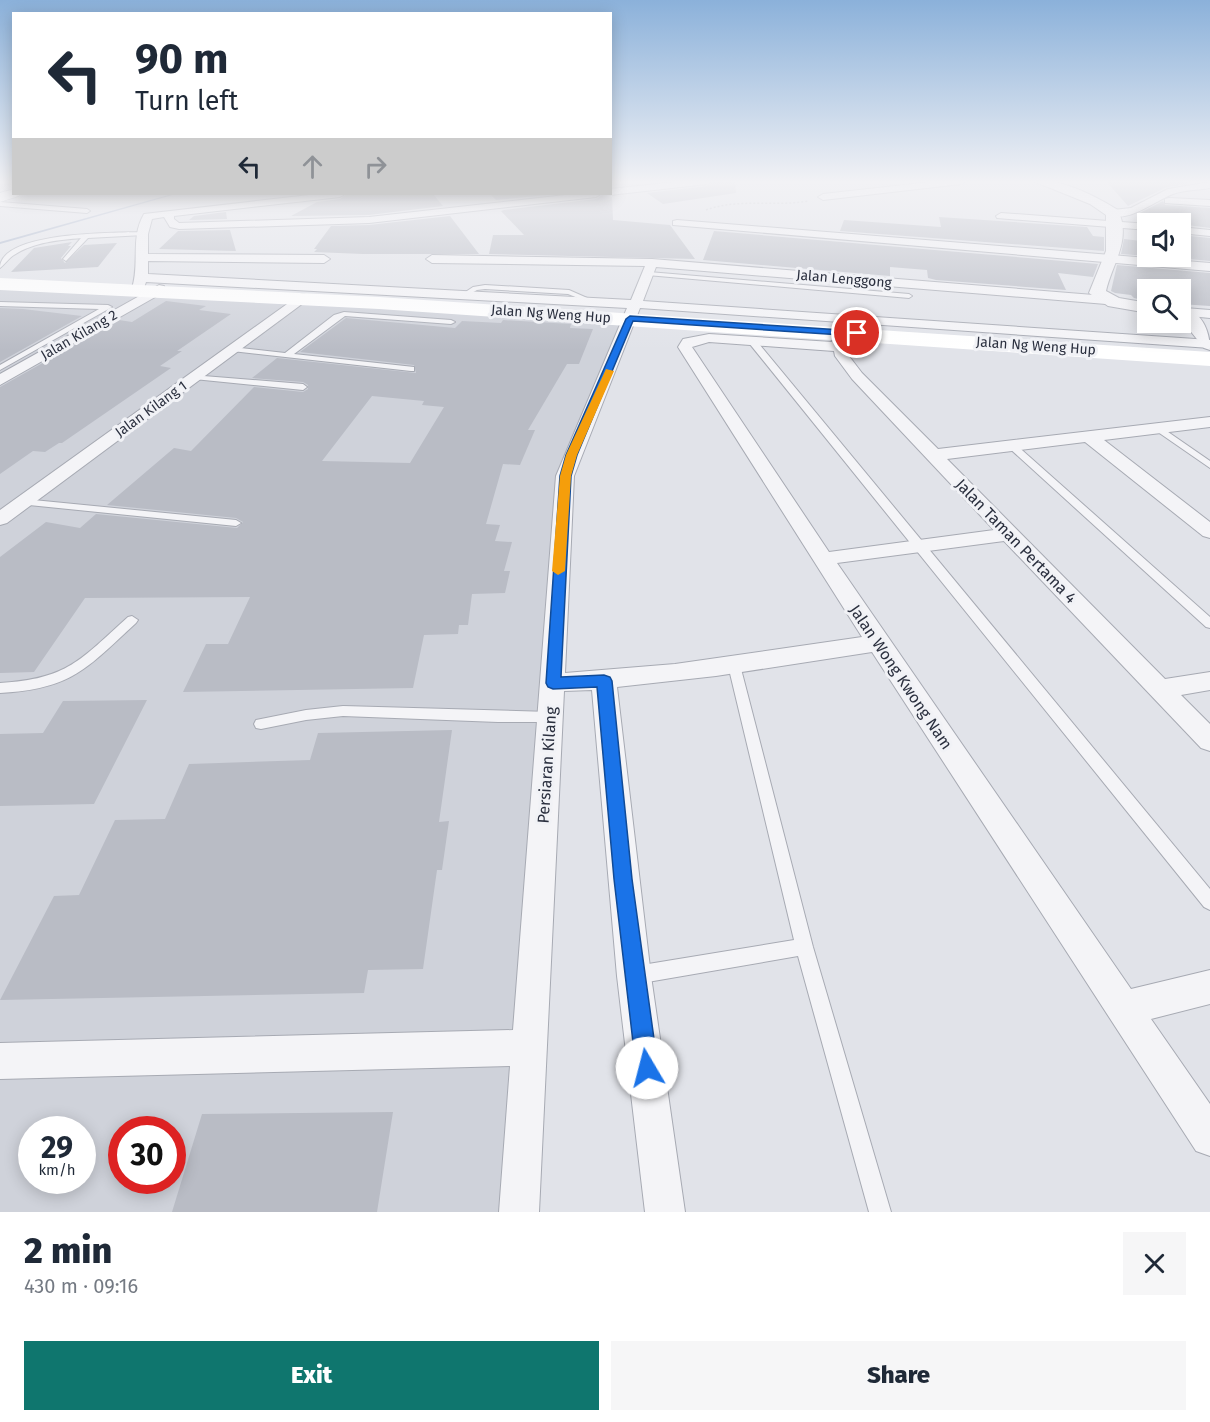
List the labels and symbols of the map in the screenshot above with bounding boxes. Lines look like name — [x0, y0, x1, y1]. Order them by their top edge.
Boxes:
street label: Jalan Lenggong — [796, 266, 893, 292]
street label: Jalan Ng Weng Hup — [491, 301, 611, 327]
street label: Jalan Kilang 2 — [38, 306, 120, 364]
pin — [831, 307, 882, 358]
street label: Jalan Ng Weng Hup — [976, 333, 1096, 359]
street label: Jalan Kilang 1 — [112, 377, 190, 441]
street label: Jalan Taman Pertama 4 — [952, 475, 1081, 608]
street label: Jalan Wong Kwong Nam — [846, 601, 956, 753]
street label: Persiaran Kilang — [533, 705, 561, 824]
position arrow — [615, 1036, 679, 1100]
speed limit sign: 30 — [108, 1116, 186, 1194]

